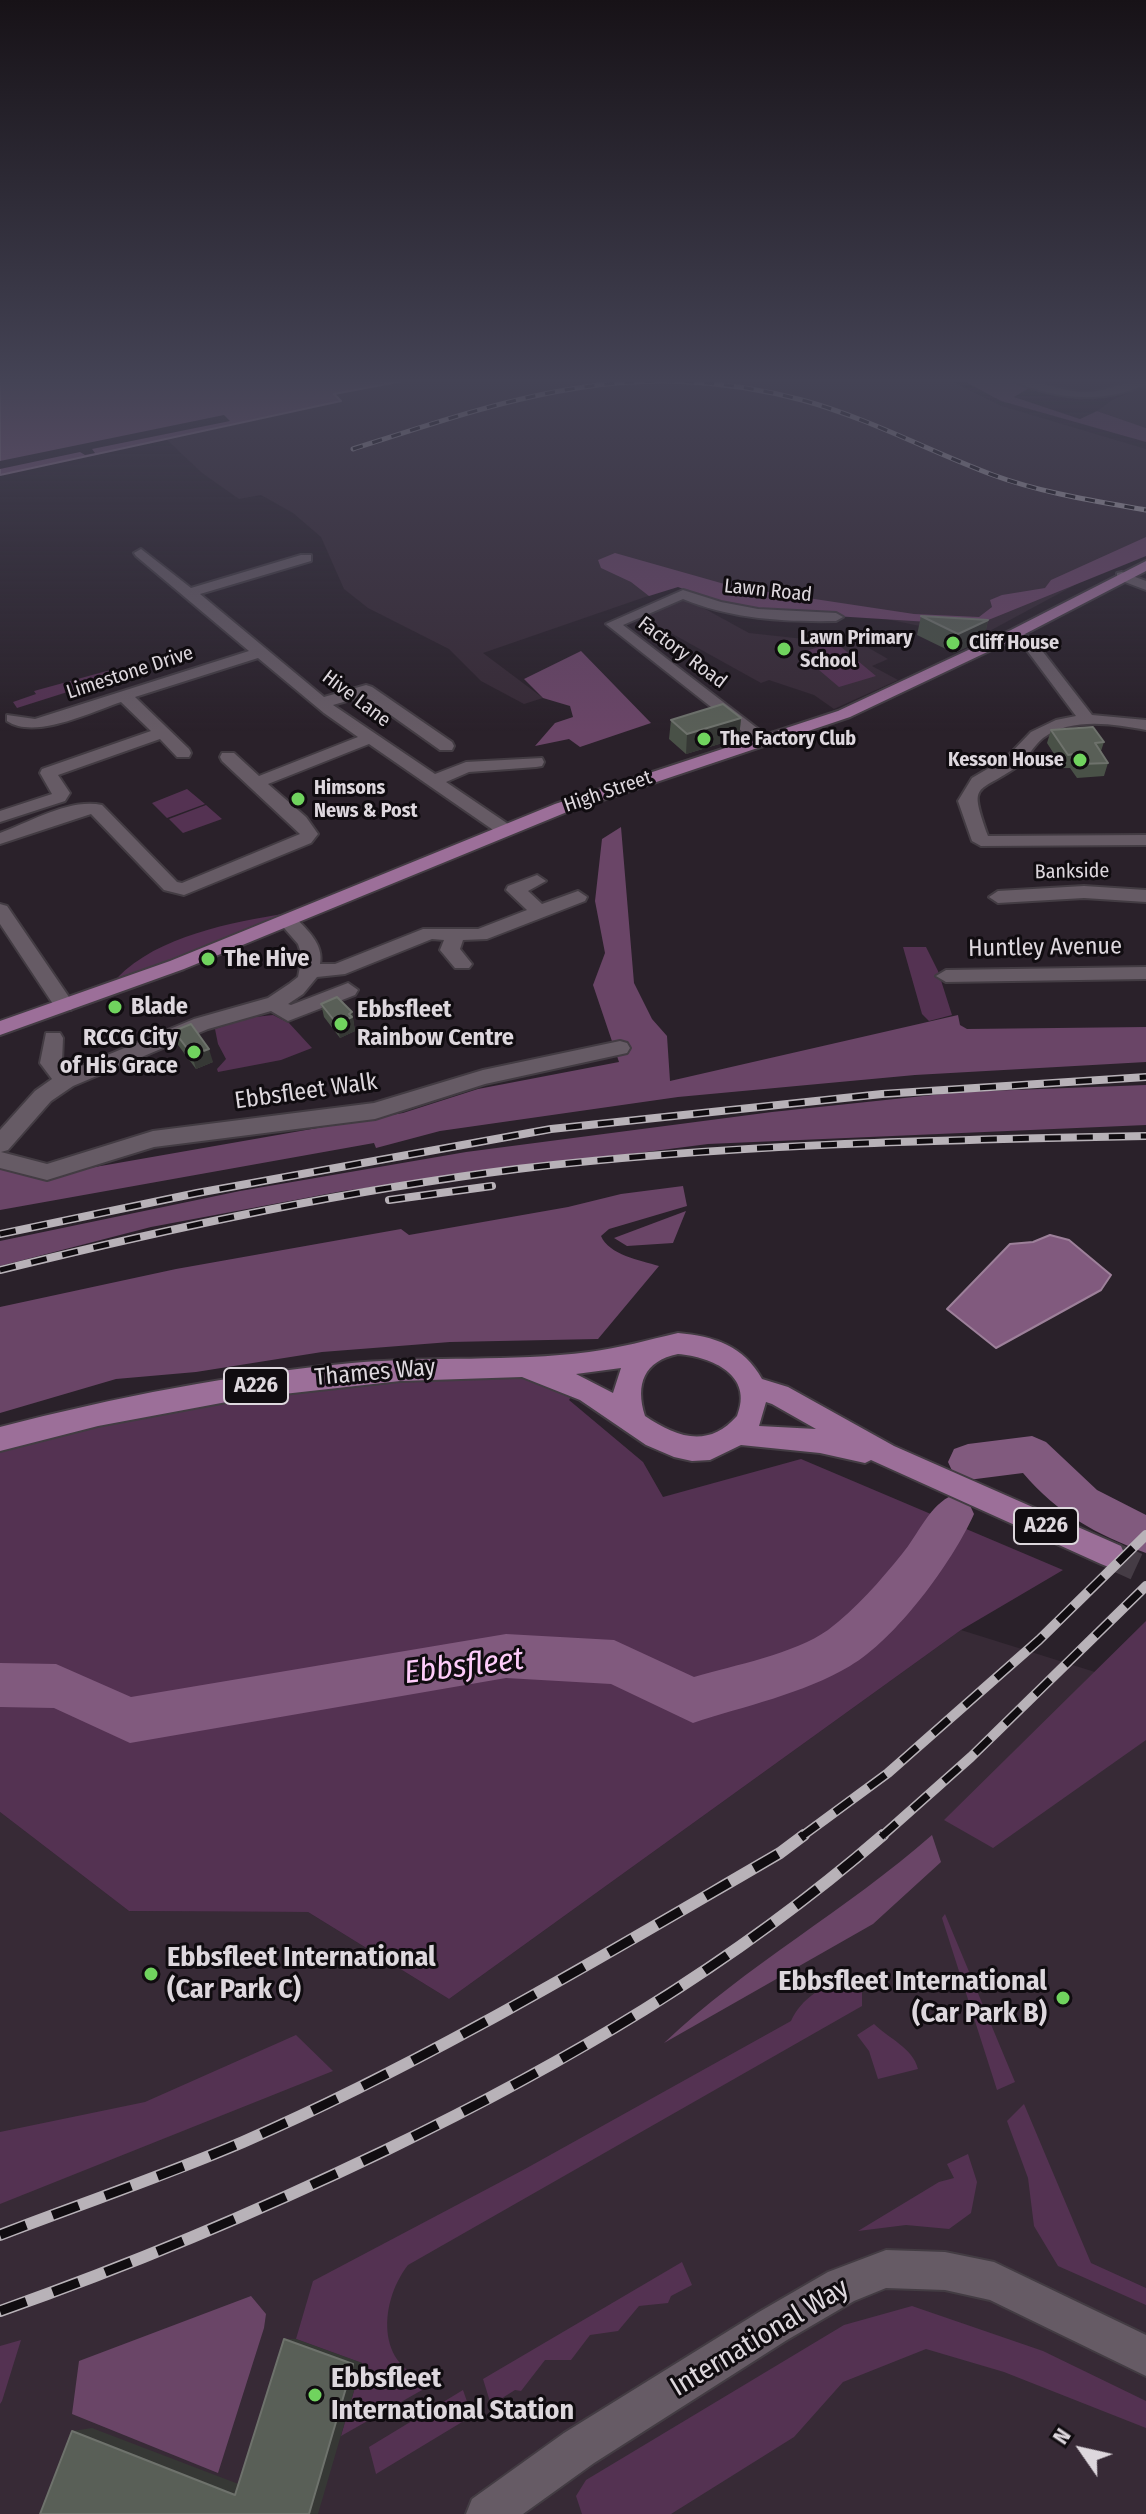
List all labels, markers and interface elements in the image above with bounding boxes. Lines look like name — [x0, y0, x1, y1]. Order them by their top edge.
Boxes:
street label: Lawn Road — [723, 574, 813, 608]
street label: Factory Road — [633, 612, 731, 694]
place label: Lawn Primary School — [800, 626, 912, 673]
place label: Cliff House — [969, 631, 1059, 655]
marker: Cliff House — [944, 634, 962, 652]
marker: Lawn Primary School — [775, 640, 793, 658]
street label: Limestone Drive — [64, 641, 196, 705]
street label: Hive Lane — [317, 665, 395, 733]
place label: The Factory Club — [720, 727, 856, 751]
marker: The Factory Club — [695, 730, 713, 748]
place label: Kesson House — [948, 748, 1064, 772]
marker: Kesson House — [1071, 751, 1089, 769]
street label: High Street — [561, 766, 655, 818]
place label: Himsons News & Post — [314, 776, 418, 823]
marker: Himsons News & Post — [289, 790, 307, 808]
street label: Bankside — [1034, 859, 1110, 885]
street label: Huntley Avenue — [968, 932, 1122, 964]
place label: The Hive — [224, 945, 309, 973]
marker: The Hive — [199, 950, 217, 968]
place label: Blade — [131, 993, 188, 1021]
place label: Ebbsfleet Rainbow Centre — [357, 996, 514, 1052]
marker: Blade — [106, 998, 124, 1016]
marker: Ebbsfleet Rainbow Centre — [332, 1015, 350, 1033]
place label: RCCG City of His Grace — [60, 1024, 178, 1080]
marker: RCCG City of His Grace — [185, 1043, 203, 1061]
street label: Ebbsfleet Walk — [233, 1068, 379, 1116]
street label: Thames Way — [313, 1353, 437, 1393]
road number: A226 — [224, 1368, 288, 1404]
road number: A226 — [1014, 1508, 1078, 1544]
water label: Ebbsfleet — [402, 1641, 526, 1693]
place label: Ebbsfleet International (Car Park C) — [167, 1941, 436, 2007]
marker: Ebbsfleet International (Car Park C) — [142, 1965, 160, 1983]
place label: Ebbsfleet International (Car Park B) — [778, 1965, 1047, 2031]
marker: Ebbsfleet International (Car Park B) — [1054, 1989, 1072, 2007]
street label: International Way — [665, 2272, 855, 2404]
place label: Ebbsfleet International Station — [331, 2362, 574, 2428]
marker: Ebbsfleet International Station — [306, 2386, 324, 2404]
north arrow — [1042, 2410, 1122, 2490]
text: N — [1047, 2423, 1077, 2449]

